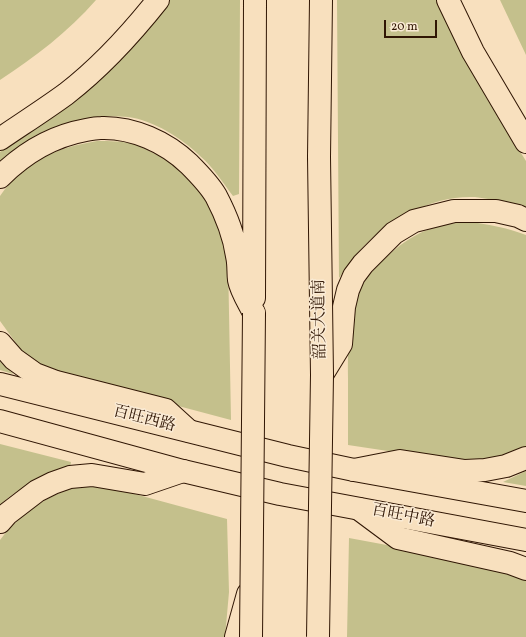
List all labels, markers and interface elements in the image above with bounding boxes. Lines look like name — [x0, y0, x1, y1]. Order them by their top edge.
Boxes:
scale bar — [386, 12, 439, 38]
text: 20 m — [391, 19, 418, 35]
street label: 韶关大道南 — [311, 279, 331, 359]
street label: 百旺西路 — [111, 403, 177, 437]
street label: 百旺中路 — [370, 501, 436, 533]

